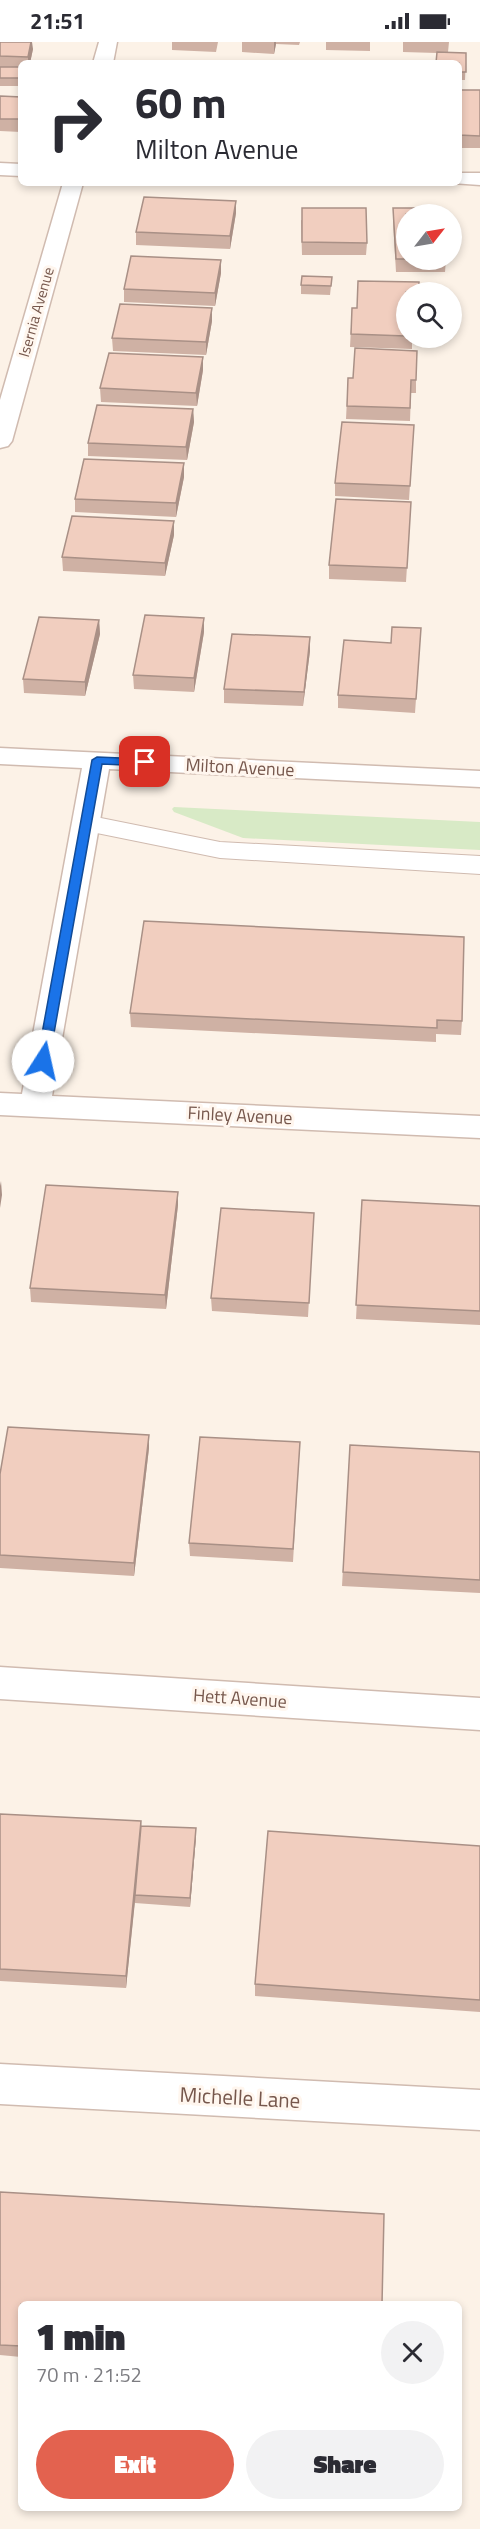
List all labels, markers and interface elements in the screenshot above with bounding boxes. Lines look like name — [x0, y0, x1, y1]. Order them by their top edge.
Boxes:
text: 21:51 — [30, 4, 85, 38]
text: 60 m — [135, 70, 227, 134]
icon: right — [36, 84, 114, 162]
text: Milton Avenue — [135, 128, 298, 169]
north arrow — [396, 204, 462, 270]
map controls — [396, 204, 462, 348]
street label: Isernia Avenue — [12, 264, 60, 360]
button: search — [396, 282, 462, 348]
pin — [119, 736, 170, 787]
icon: arrive — [128, 745, 161, 778]
street label: Milton Avenue — [185, 751, 295, 783]
position arrow — [11, 1029, 75, 1093]
street label: Finley Avenue — [187, 1099, 293, 1131]
street label: Hett Avenue — [192, 1681, 288, 1715]
street label: Michelle Lane — [179, 2078, 301, 2116]
text: 1 min — [36, 2309, 125, 2364]
button: close — [381, 2321, 444, 2384]
text: 70 m · 21:52 — [36, 2359, 142, 2390]
button: Exit — [36, 2430, 234, 2499]
button: Share — [246, 2430, 444, 2499]

